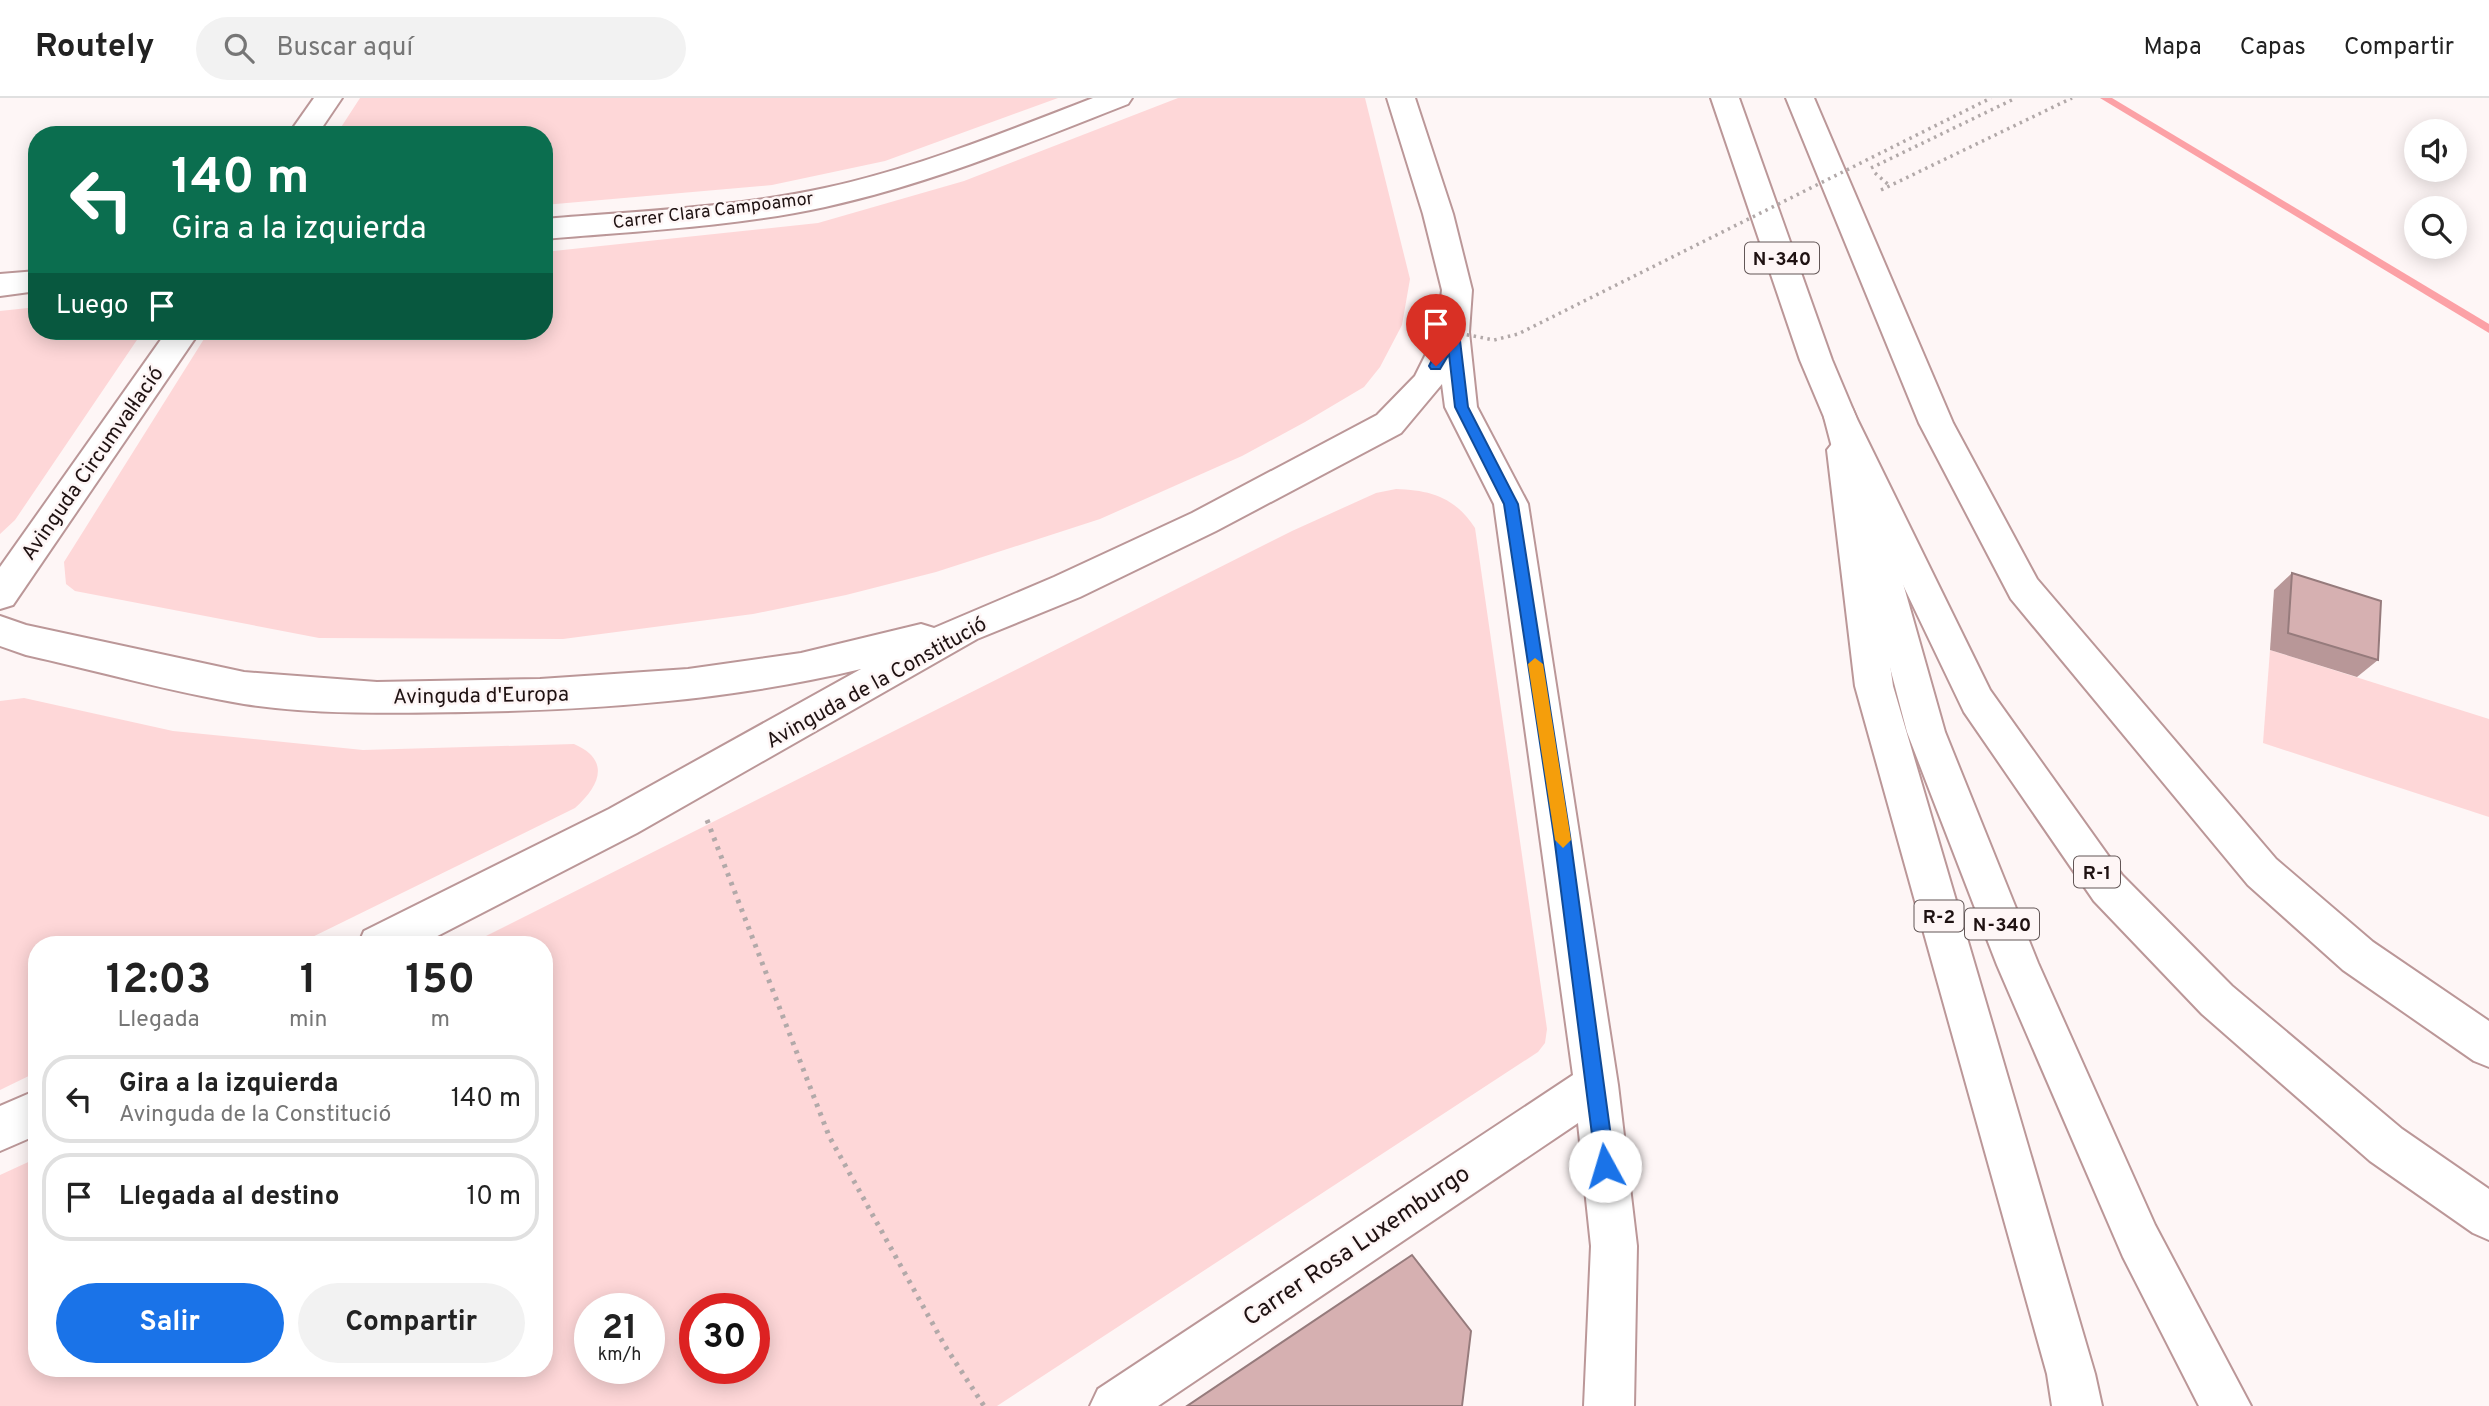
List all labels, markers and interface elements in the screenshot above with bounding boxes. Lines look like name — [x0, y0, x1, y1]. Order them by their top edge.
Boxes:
search box — [196, 17, 686, 80]
text: Routely — [35, 27, 154, 69]
icon: search — [220, 29, 258, 67]
text: Buscar aquí — [276, 32, 413, 65]
text: Mapa — [2144, 33, 2202, 63]
text: Capas — [2240, 33, 2306, 63]
text: Compartir — [2344, 33, 2454, 63]
map controls — [2404, 119, 2467, 259]
button: sound — [2404, 119, 2467, 182]
text: 140 m — [171, 149, 310, 211]
icon: left — [56, 154, 147, 245]
street label: Carrer Clara Campoamor — [611, 188, 815, 235]
button: search — [2404, 196, 2467, 259]
text: Gira a la izquierda — [171, 210, 427, 250]
road number: N-340 — [1745, 242, 1819, 274]
icon: arrive — [143, 287, 181, 325]
text: Luego — [56, 290, 129, 323]
pin — [1406, 294, 1466, 366]
icon: arrive — [1417, 305, 1455, 343]
street label: Avinguda Circumval·lació — [16, 362, 170, 566]
street label: Avinguda de la Constitució — [761, 611, 992, 755]
street label: Avinguda d'Europa — [393, 681, 569, 712]
road number: R-1 — [2074, 856, 2120, 888]
road number: R-2 — [1914, 901, 1964, 932]
road number: N-340 — [1965, 908, 2039, 940]
text: 12:03 — [106, 955, 211, 1008]
text: 1 — [300, 955, 317, 1008]
text: 150 — [405, 955, 475, 1008]
text: Llegada — [117, 1006, 200, 1035]
text: min — [289, 1006, 327, 1035]
text: m — [430, 1006, 450, 1035]
text: Gira a la izquierda — [119, 1068, 338, 1101]
icon: left — [60, 1080, 98, 1118]
text: 140 m — [451, 1083, 521, 1116]
text: Avinguda de la Constitució — [119, 1101, 391, 1130]
position arrow — [1568, 1129, 1642, 1203]
street label: Carrer Rosa Luxemburgo — [1238, 1159, 1476, 1334]
icon: arrive — [60, 1178, 98, 1216]
text: Llegada al destino — [119, 1181, 339, 1214]
text: 10 m — [466, 1181, 521, 1214]
button: Salir — [56, 1283, 284, 1363]
button: Compartir — [298, 1283, 525, 1363]
speed limit sign: 30 — [679, 1293, 770, 1384]
text: 21 — [602, 1307, 637, 1351]
text: km/h — [598, 1344, 641, 1367]

